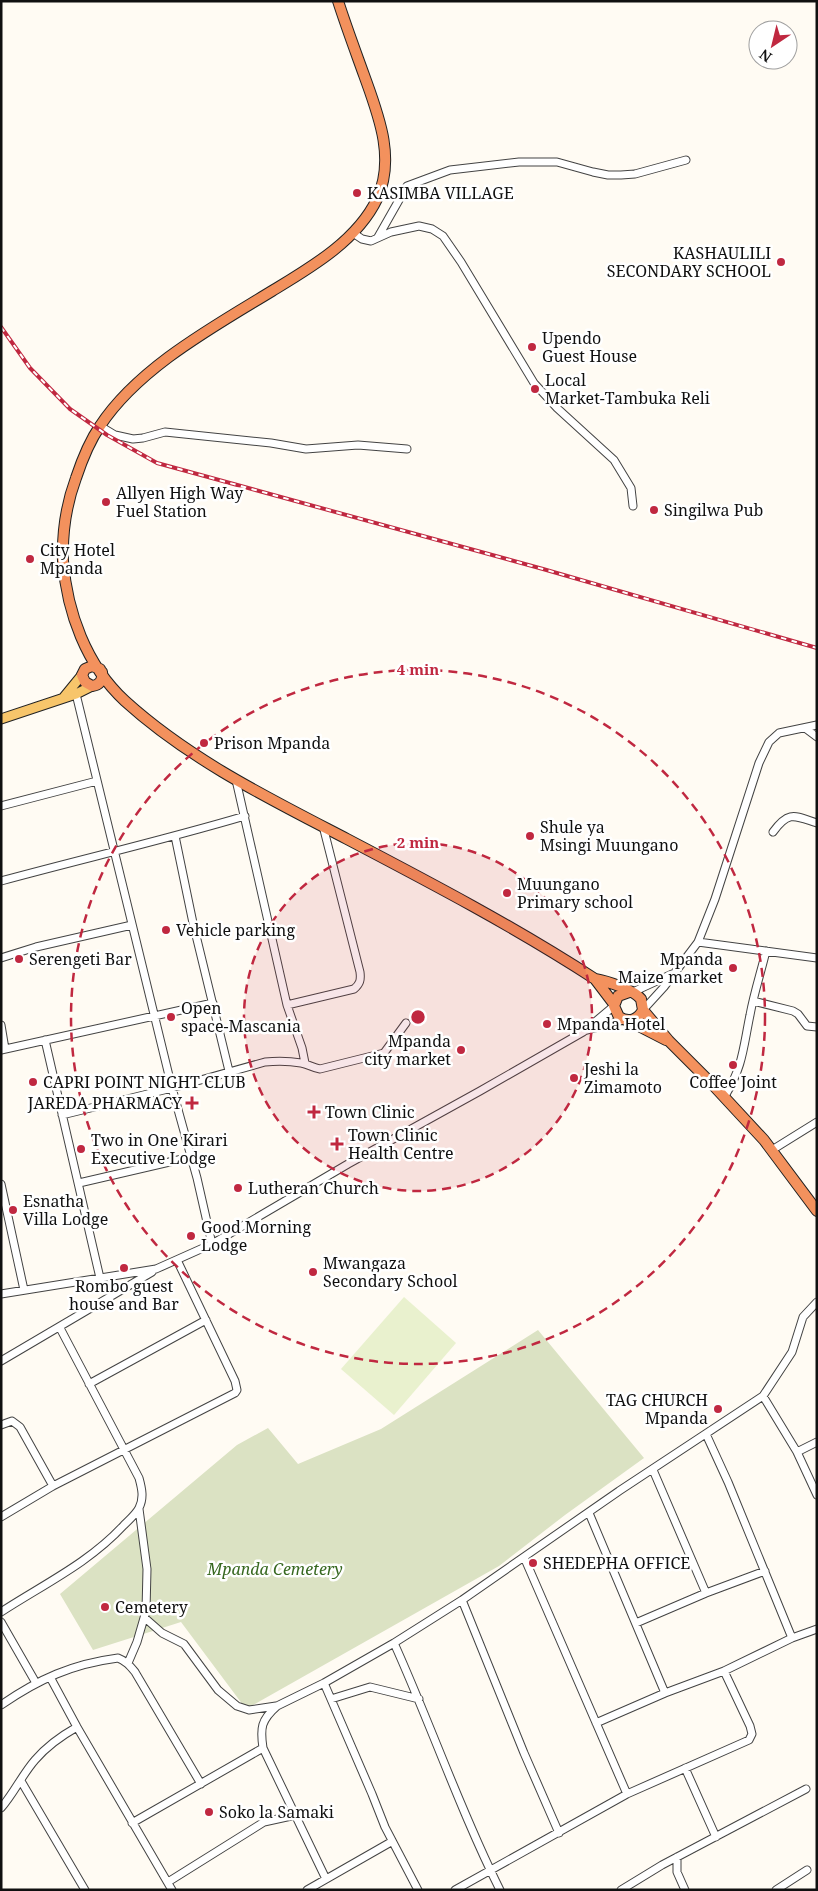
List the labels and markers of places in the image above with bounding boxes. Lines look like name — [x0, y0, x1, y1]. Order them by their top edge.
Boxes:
place label: KASIMBA VILLAGE — [367, 182, 514, 204]
marker: KASIMBA VILLAGE — [351, 187, 363, 199]
place label: KASHAULILI SECONDARY SCHOOL — [607, 242, 771, 282]
marker: KASHAULILI SECONDARY SCHOOL — [775, 256, 787, 268]
place label: Upendo Guest House — [542, 327, 637, 367]
marker: Upendo Guest House — [526, 341, 538, 353]
place label: Local Market-Tambuka Reli — [545, 369, 710, 409]
marker: Local Market-Tambuka Reli — [529, 383, 541, 395]
place label: Allyen High Way Fuel Station — [116, 482, 244, 522]
marker: Allyen High Way Fuel Station — [100, 496, 112, 508]
place label: Singilwa Pub — [664, 499, 763, 521]
marker: Singilwa Pub — [648, 504, 660, 516]
place label: City Hotel Mpanda — [40, 539, 115, 579]
marker: City Hotel Mpanda — [24, 553, 36, 565]
place label: Prison Mpanda — [214, 732, 330, 754]
marker: Prison Mpanda — [198, 737, 210, 749]
place label: Shule ya Msingi Muungano — [540, 816, 678, 856]
marker: Shule ya Msingi Muungano — [524, 830, 536, 842]
place label: Muungano Primary school — [517, 873, 633, 913]
marker: Muungano Primary school — [501, 887, 513, 899]
place label: Vehicle parking — [176, 919, 295, 941]
marker: Vehicle parking — [160, 924, 172, 936]
place label: Serengeti Bar — [29, 948, 132, 970]
place label: Mpanda Maize market — [618, 948, 723, 988]
marker: Serengeti Bar — [13, 953, 25, 965]
marker: Mpanda Maize market — [727, 962, 739, 974]
place label: Open space-Mascania — [181, 997, 301, 1037]
centre of rings — [409, 1008, 427, 1026]
marker: Open space-Mascania — [165, 1011, 177, 1023]
place label: Mpanda Hotel — [557, 1013, 665, 1035]
marker: Mpanda Hotel — [541, 1018, 553, 1030]
place label: Mpanda city market — [364, 1030, 451, 1070]
marker: Mpanda city market — [455, 1044, 467, 1056]
place label: Jeshi la Zimamoto — [583, 1058, 662, 1098]
marker: Coffee Joint — [727, 1059, 739, 1071]
place label: CAPRI POINT NIGHT CLUB — [43, 1071, 246, 1093]
place label: Coffee Joint — [689, 1071, 777, 1093]
marker: Jeshi la Zimamoto — [568, 1072, 580, 1084]
marker: CAPRI POINT NIGHT CLUB — [27, 1076, 39, 1088]
place label: JAREDA PHARMACY — [27, 1092, 183, 1114]
marker: JAREDA PHARMACY — [186, 1097, 198, 1109]
place label: Town Clinic — [325, 1101, 415, 1123]
marker: Town Clinic — [307, 1105, 321, 1119]
place label: Town Clinic Health Centre — [348, 1124, 454, 1164]
place label: Two in One Kirari Executive Lodge — [91, 1129, 228, 1169]
marker: Town Clinic Health Centre — [330, 1137, 344, 1151]
marker: Two in One Kirari Executive Lodge — [75, 1143, 87, 1155]
place label: Lutheran Church — [248, 1177, 379, 1199]
marker: Lutheran Church — [232, 1182, 244, 1194]
place label: Esnatha Villa Lodge — [23, 1190, 108, 1230]
marker: Esnatha Villa Lodge — [7, 1204, 19, 1216]
place label: Good Morning Lodge — [201, 1216, 311, 1256]
marker: Good Morning Lodge — [185, 1230, 197, 1242]
place label: Mwangaza Secondary School — [323, 1252, 457, 1292]
marker: Rombo guest house and Bar — [118, 1262, 130, 1274]
marker: Mwangaza Secondary School — [307, 1266, 319, 1278]
place label: Rombo guest house and Bar — [69, 1275, 179, 1315]
place label: TAG CHURCH Mpanda — [606, 1389, 708, 1429]
marker: TAG CHURCH Mpanda — [712, 1403, 724, 1415]
place label: SHEDEPHA OFFICE — [543, 1552, 690, 1574]
marker: SHEDEPHA OFFICE — [527, 1557, 539, 1569]
place label: Cemetery — [115, 1596, 189, 1618]
marker: Cemetery — [99, 1601, 111, 1613]
place label: Soko la Samaki — [219, 1801, 334, 1823]
marker: Soko la Samaki — [203, 1806, 215, 1818]

